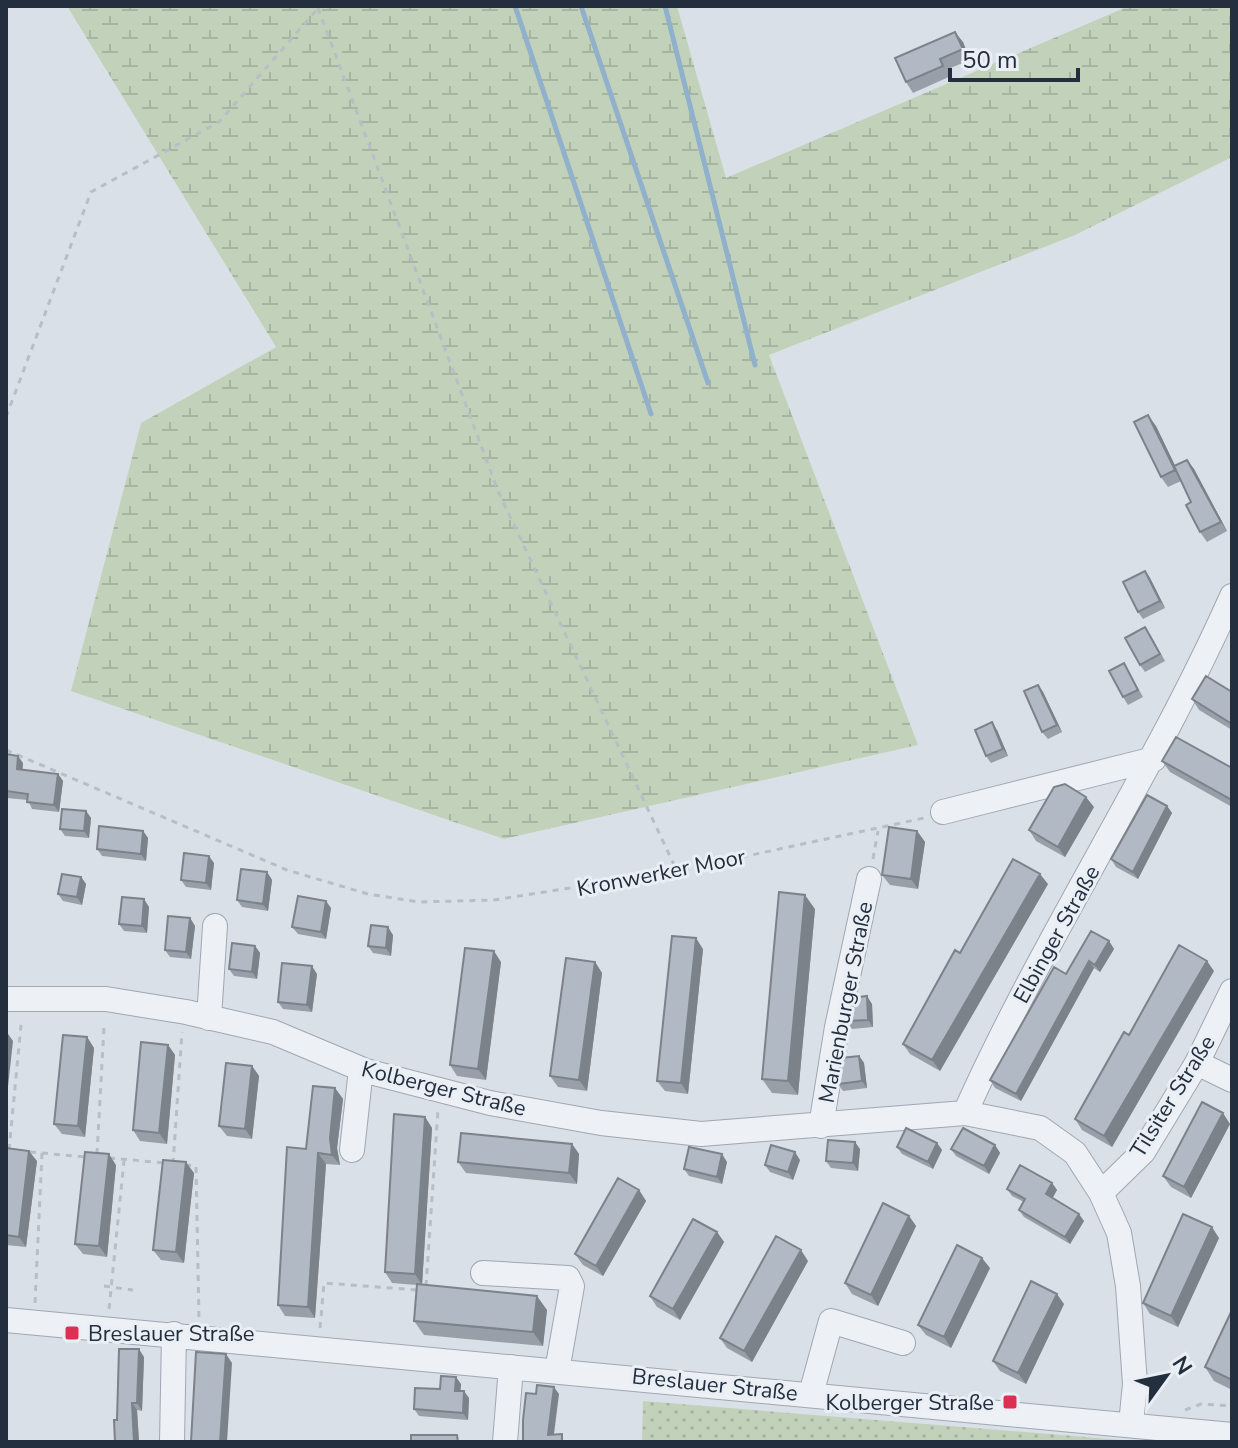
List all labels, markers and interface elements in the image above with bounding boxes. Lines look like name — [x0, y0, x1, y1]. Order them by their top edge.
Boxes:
scale bar — [950, 32, 1078, 82]
text: 50 m — [962, 44, 1018, 76]
street label: Kronwerker Moor — [574, 842, 748, 904]
street label: Elbinger Straße — [1006, 860, 1107, 1009]
street label: Marienburger Straße — [812, 899, 880, 1105]
street label: Tilsiter Straße — [1123, 1030, 1222, 1163]
street label: Kolberger Straße — [358, 1054, 529, 1124]
place label: Breslauer Straße — [88, 1319, 255, 1349]
marker: Breslauer Straße — [63, 1324, 81, 1342]
north arrow — [1126, 1336, 1206, 1416]
text: N — [1165, 1351, 1199, 1381]
street label: Breslauer Straße — [631, 1361, 799, 1409]
place label: Kolberger Straße — [826, 1388, 994, 1418]
marker: Kolberger Straße — [1001, 1393, 1019, 1411]

